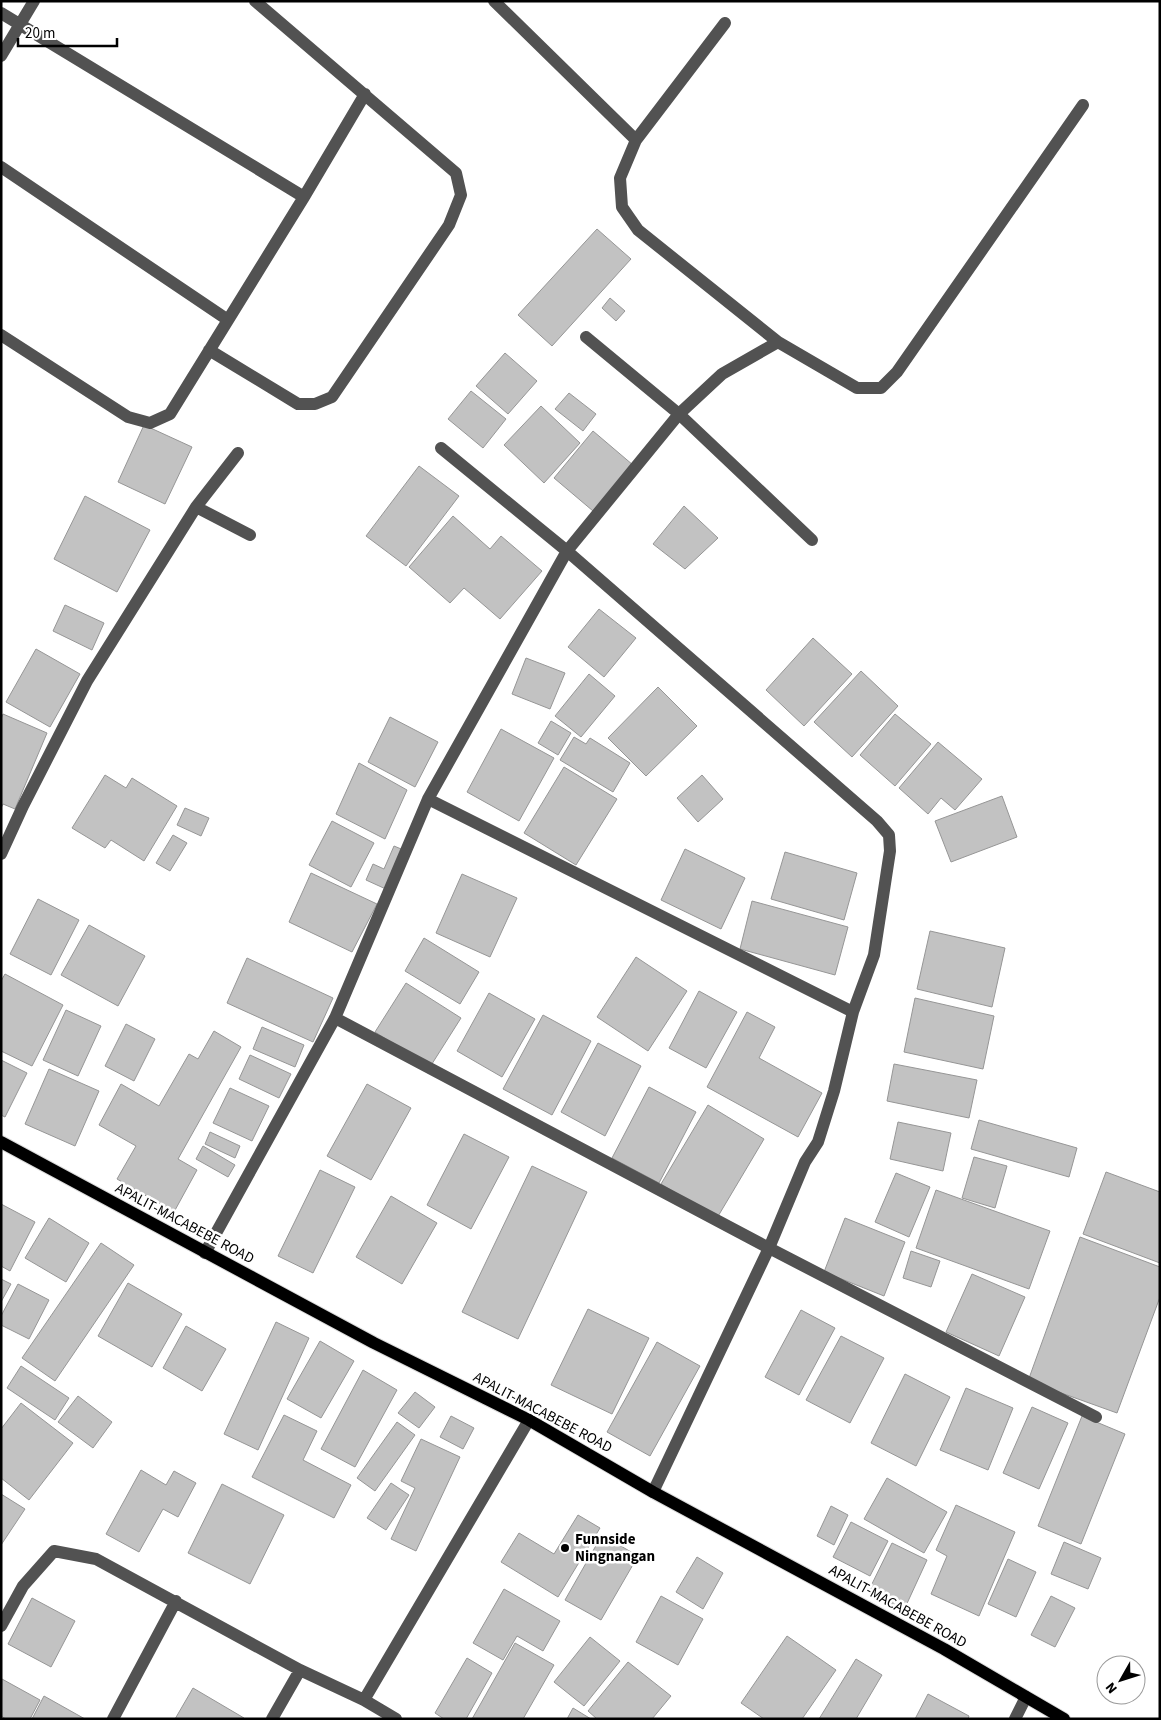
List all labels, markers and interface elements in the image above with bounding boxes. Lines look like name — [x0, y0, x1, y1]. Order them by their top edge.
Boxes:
scale bar — [18, 15, 116, 47]
text: 20 m — [25, 23, 55, 44]
street label: APALIT-MACABEBE ROAD — [112, 1178, 258, 1269]
street label: APALIT-MACABEBE ROAD — [470, 1367, 616, 1458]
place label: Funnside Ningnangan — [575, 1529, 655, 1567]
marker: Funnside Ningnangan — [559, 1542, 571, 1554]
street label: APALIT-MACABEBE ROAD — [825, 1560, 971, 1653]
north arrow — [1096, 1655, 1146, 1705]
text: N — [1101, 1678, 1122, 1697]

